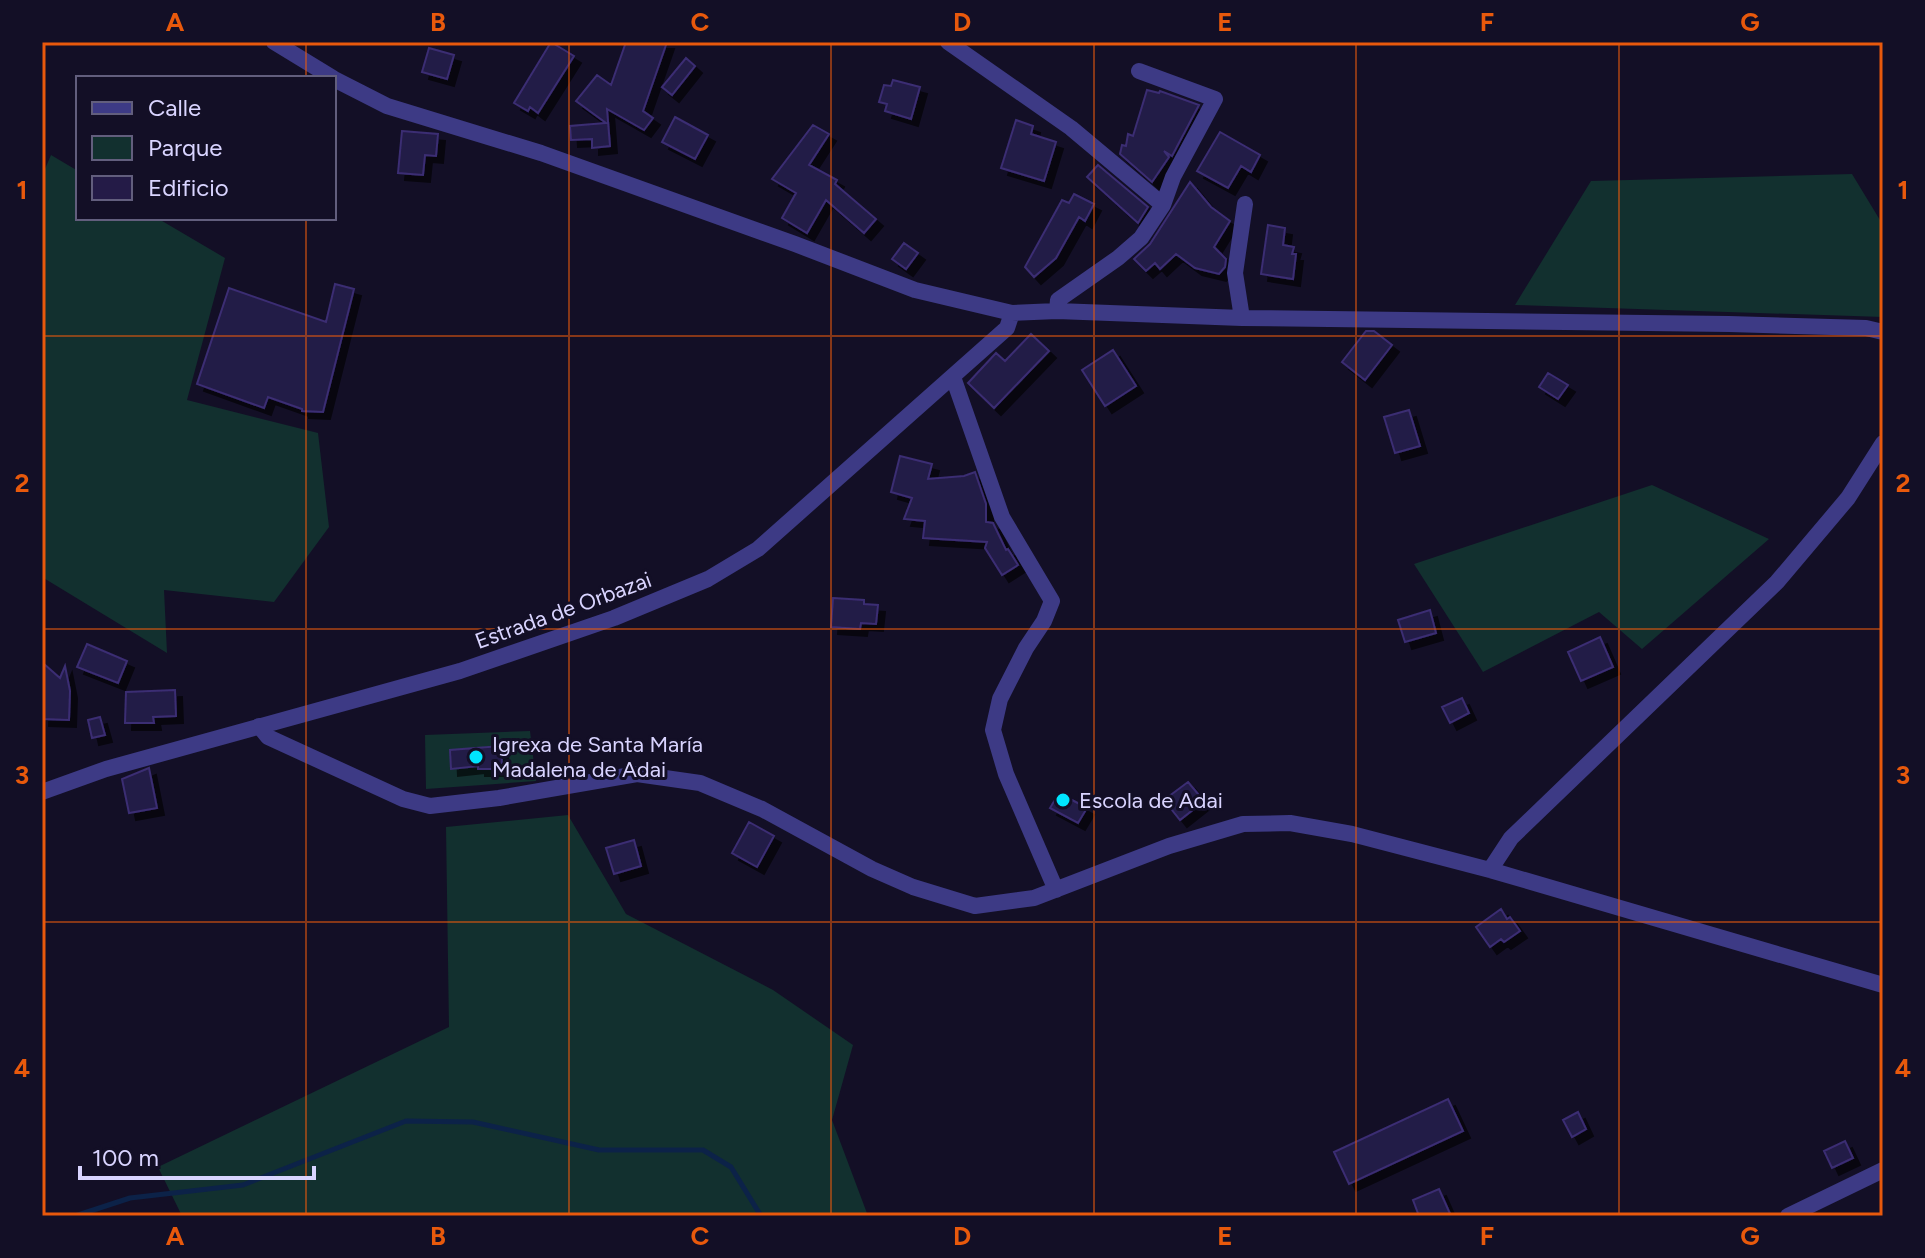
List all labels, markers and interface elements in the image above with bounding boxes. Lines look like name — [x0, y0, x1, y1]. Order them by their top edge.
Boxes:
text: A — [166, 6, 185, 38]
text: B — [430, 6, 446, 38]
text: C — [691, 6, 710, 38]
text: D — [953, 6, 971, 38]
text: E — [1217, 6, 1233, 38]
text: F — [1480, 6, 1494, 38]
text: G — [1740, 6, 1760, 38]
legend — [76, 76, 336, 220]
text: Calle — [148, 93, 201, 122]
text: Parque — [148, 133, 222, 162]
text: Edificio — [148, 173, 229, 202]
text: 1 — [17, 174, 27, 206]
text: 1 — [1898, 174, 1908, 206]
text: 2 — [14, 467, 30, 499]
text: 2 — [1895, 467, 1911, 499]
street label: Estrada de Orbazai — [471, 566, 655, 655]
place label: Igrexa de Santa María Madalena de Adai — [492, 731, 703, 783]
marker: Igrexa de Santa María Madalena de Adai — [467, 748, 485, 766]
text: 3 — [15, 759, 29, 791]
text: 3 — [1896, 759, 1910, 791]
place label: Escola de Adai — [1079, 787, 1223, 814]
marker: Escola de Adai — [1054, 791, 1072, 809]
text: 4 — [14, 1052, 30, 1084]
text: 4 — [1895, 1052, 1911, 1084]
scale bar — [80, 1130, 314, 1180]
text: 100 m — [92, 1143, 159, 1172]
text: A — [166, 1220, 185, 1252]
text: B — [430, 1220, 446, 1252]
text: C — [691, 1220, 710, 1252]
text: D — [953, 1220, 971, 1252]
text: E — [1217, 1220, 1233, 1252]
text: F — [1480, 1220, 1494, 1252]
text: G — [1740, 1220, 1760, 1252]

